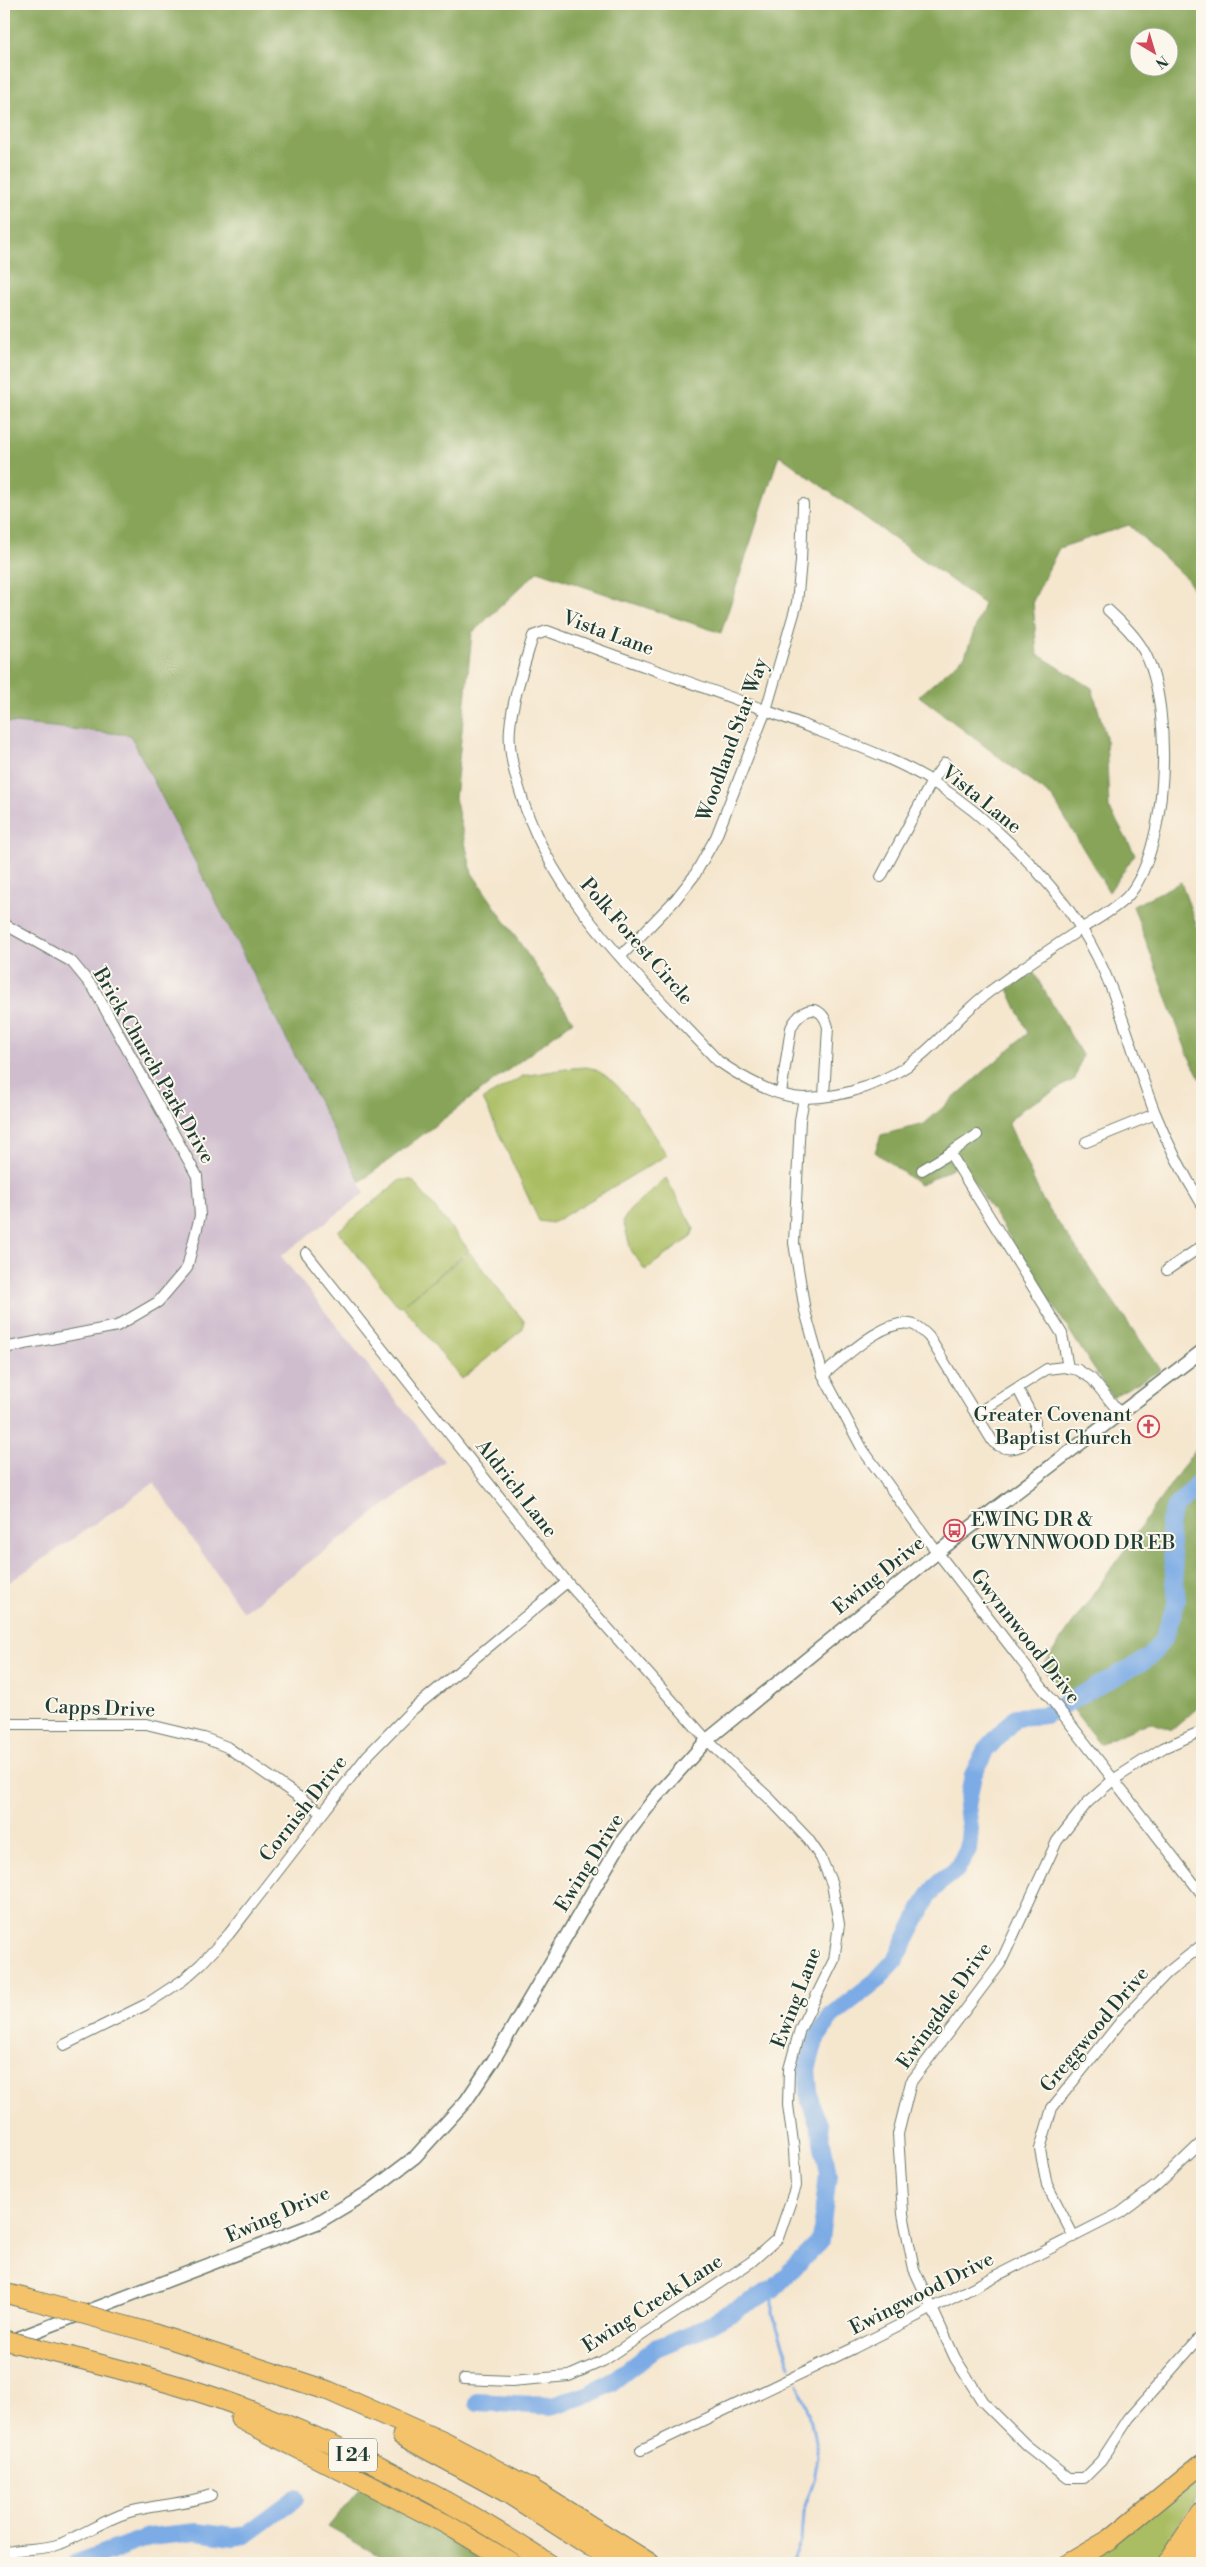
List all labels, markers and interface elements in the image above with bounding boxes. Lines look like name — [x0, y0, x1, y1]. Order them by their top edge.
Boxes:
north arrow — [1128, 28, 1178, 78]
text: N — [1151, 51, 1171, 72]
street label: Vista Lane — [558, 606, 657, 662]
street label: Woodland Star Way — [691, 654, 774, 826]
street label: Vista Lane — [935, 760, 1026, 840]
street label: Polk Forest Circle — [574, 873, 698, 1011]
street label: Brick Church Park Drive — [86, 963, 219, 1169]
place label: Greater Covenant Baptist Church — [973, 1403, 1132, 1451]
church icon: Greater Covenant Baptist Church — [1136, 1415, 1160, 1439]
street label: Aldrich Lane — [469, 1434, 562, 1543]
place label: EWING DR & GWYNNWOOD DR EB — [971, 1508, 1175, 1556]
bus stop icon: EWING DR & GWYNNWOOD DR EB — [943, 1519, 967, 1543]
street label: Ewing Drive — [828, 1531, 930, 1621]
street label: Gwynnwood Drive — [965, 1565, 1085, 1709]
street label: Capps Drive — [44, 1695, 156, 1723]
street label: Cornish Drive — [255, 1751, 353, 1867]
street label: Ewing Drive — [550, 1809, 630, 1917]
street label: Ewingdale Drive — [892, 1938, 998, 2074]
street label: Ewing Lane — [766, 1944, 828, 2052]
street label: Greggwood Drive — [1035, 1962, 1155, 2098]
street label: Ewing Drive — [222, 2181, 334, 2249]
street label: Ewingwood Drive — [846, 2247, 998, 2341]
street label: Ewing Creek Lane — [578, 2249, 728, 2359]
road number: I 24 — [329, 2438, 377, 2472]

